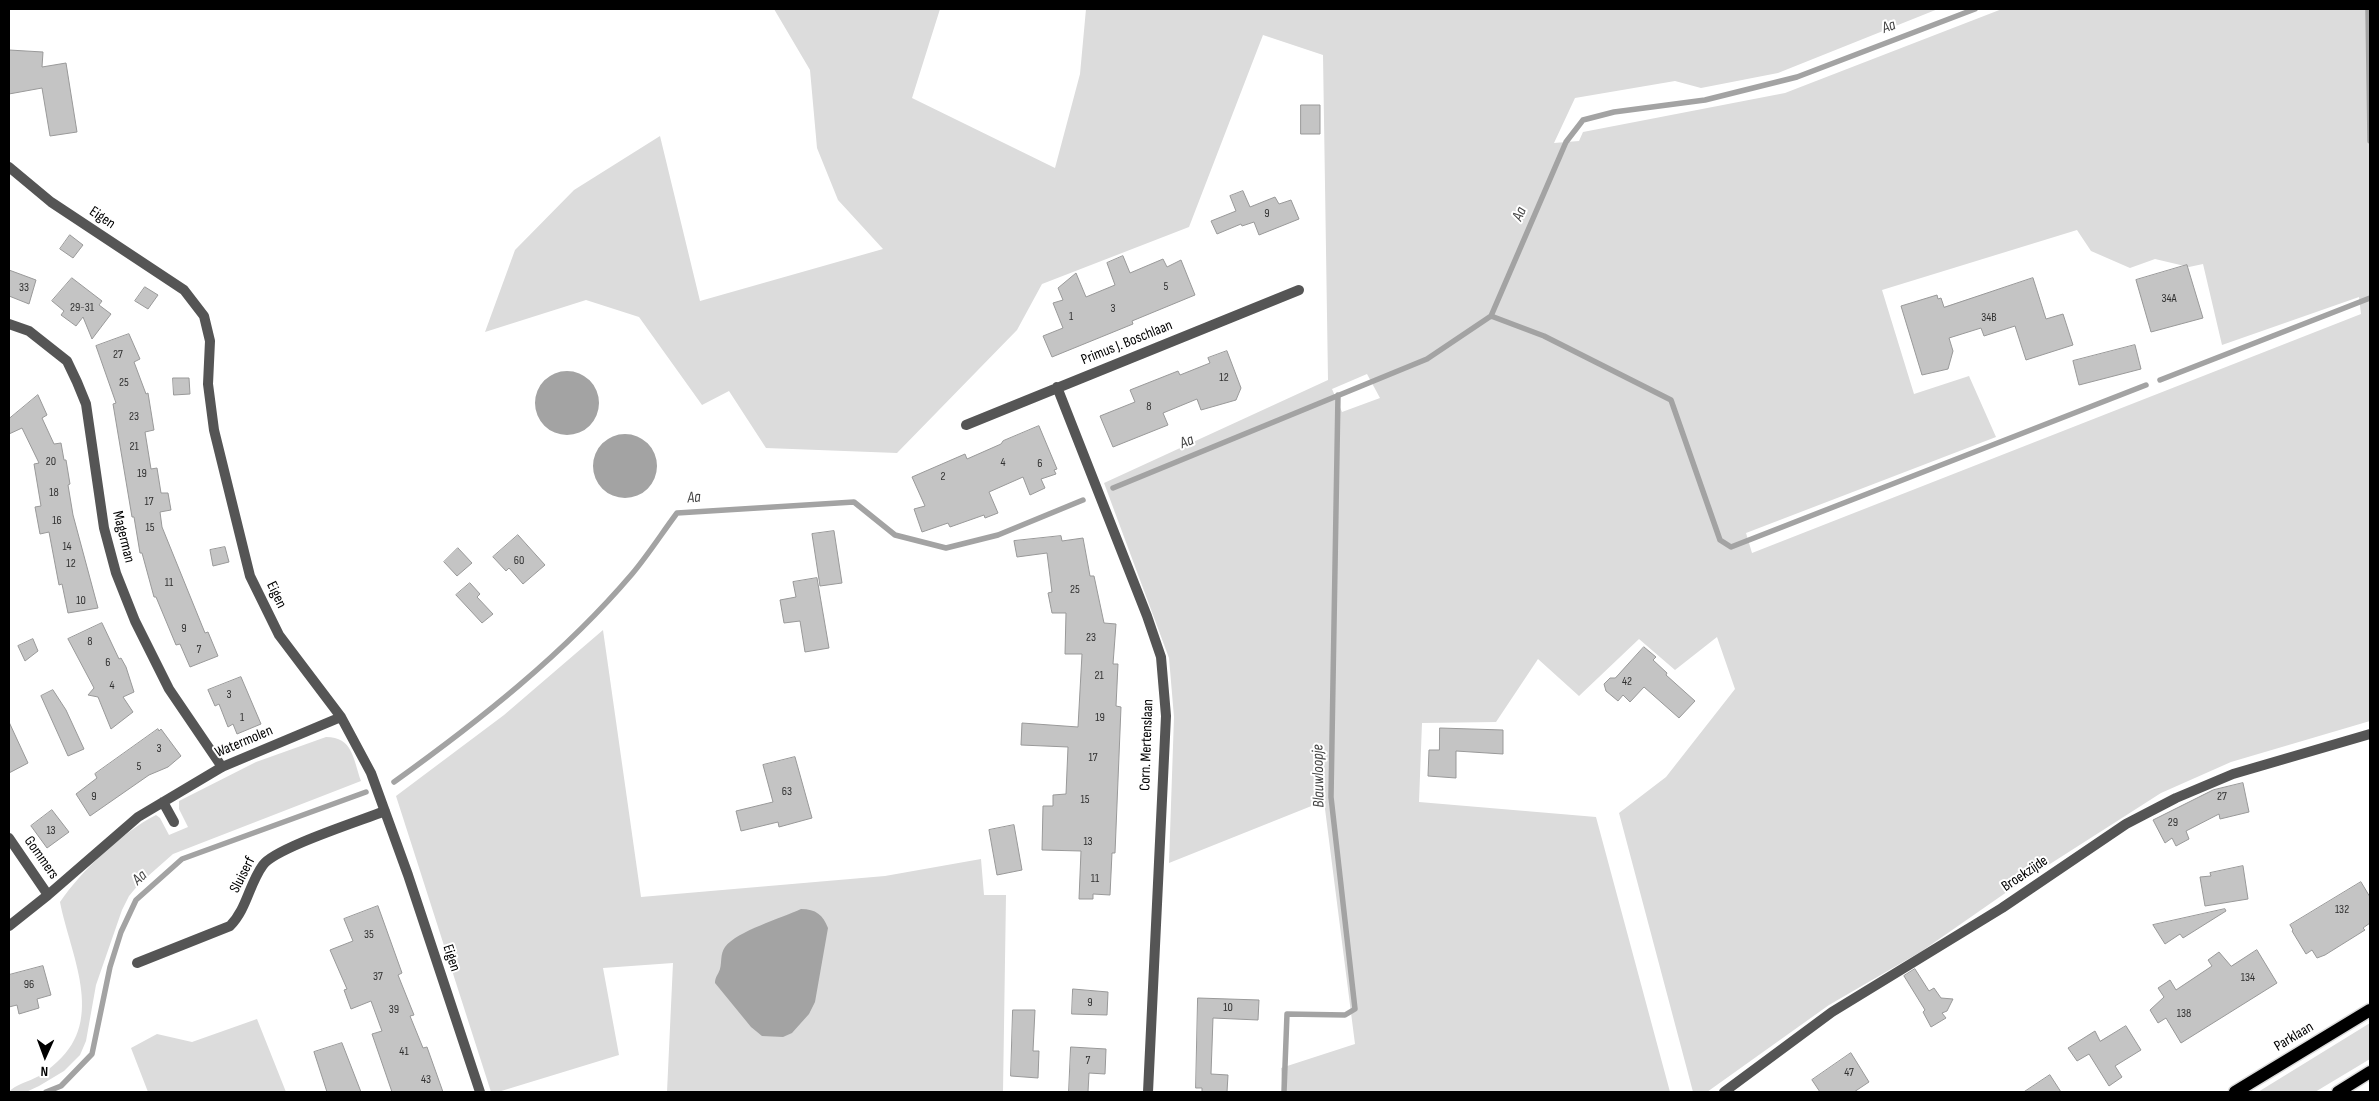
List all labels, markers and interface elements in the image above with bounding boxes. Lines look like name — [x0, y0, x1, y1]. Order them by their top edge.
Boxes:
water label: Aa — [1879, 16, 1899, 38]
street label: Eigen — [86, 203, 118, 233]
water label: Aa — [1509, 204, 1531, 224]
house number: 9 — [1264, 207, 1270, 221]
house number: 5 — [1164, 280, 1168, 294]
house number: 33 — [19, 281, 29, 295]
house number: 34A — [2161, 292, 2177, 306]
house number: 29-31 — [70, 301, 94, 315]
house number: 3 — [1110, 302, 1116, 316]
house number: 1 — [1069, 310, 1073, 324]
house number: 34B — [1981, 311, 1997, 325]
street label: Primus J. Boschlaan — [1079, 317, 1175, 369]
house number: 27 — [113, 348, 123, 362]
house number: 12 — [1219, 371, 1229, 385]
house number: 25 — [119, 376, 129, 390]
house number: 8 — [1146, 400, 1152, 414]
house number: 23 — [129, 410, 139, 424]
water label: Aa — [1177, 431, 1197, 453]
house number: 21 — [129, 440, 139, 454]
house number: 20 — [46, 455, 56, 469]
house number: 4 — [1000, 456, 1006, 470]
house number: 6 — [1037, 457, 1043, 471]
house number: 19 — [137, 467, 147, 481]
house number: 2 — [941, 470, 945, 484]
house number: 18 — [49, 486, 59, 500]
water label: Aa — [687, 488, 701, 508]
house number: 17 — [145, 495, 153, 509]
street label: Magerman — [108, 509, 138, 565]
house number: 16 — [52, 514, 62, 528]
house number: 15 — [145, 521, 155, 535]
house number: 14 — [62, 540, 72, 554]
house number: 60 — [514, 554, 524, 568]
house number: 12 — [66, 557, 76, 571]
house number: 11 — [165, 576, 173, 590]
street label: Eigen — [262, 579, 290, 611]
house number: 25 — [1070, 583, 1080, 597]
house number: 10 — [76, 594, 86, 608]
house number: 9 — [181, 622, 187, 636]
house number: 23 — [1086, 631, 1096, 645]
house number: 8 — [87, 635, 93, 649]
house number: 7 — [197, 643, 201, 657]
house number: 6 — [105, 656, 111, 670]
house number: 21 — [1094, 669, 1104, 683]
house number: 42 — [1622, 675, 1632, 689]
house number: 4 — [109, 679, 115, 693]
house number: 3 — [226, 688, 232, 702]
street label: Corn. Mertenslaan — [1136, 699, 1158, 791]
house number: 1 — [240, 711, 244, 725]
house number: 19 — [1095, 711, 1105, 725]
street label: Watermolen — [212, 722, 276, 762]
house number: 3 — [156, 742, 162, 756]
water label: Blauwloopje — [1309, 744, 1329, 808]
house number: 17 — [1089, 751, 1097, 765]
house number: 5 — [137, 760, 141, 774]
house number: 63 — [782, 785, 792, 799]
house number: 9 — [91, 790, 97, 804]
house number: 27 — [2217, 790, 2227, 804]
house number: 15 — [1080, 793, 1090, 807]
house number: 29 — [2168, 816, 2178, 830]
house number: 13 — [46, 824, 56, 838]
street label: Gommers — [20, 833, 62, 883]
house number: 13 — [1083, 835, 1093, 849]
street label: Broekzijde — [1998, 852, 2052, 896]
street label: Sluiserf — [226, 854, 260, 896]
water label: Aa — [129, 866, 151, 890]
house number: 11 — [1091, 872, 1099, 886]
house number: 132 — [2335, 903, 2349, 917]
house number: 35 — [364, 928, 374, 942]
street label: Eigen — [438, 942, 464, 974]
house number: 37 — [373, 970, 383, 984]
house number: 134 — [2241, 971, 2255, 985]
house number: 96 — [24, 978, 34, 992]
house number: 9 — [1087, 996, 1093, 1010]
house number: 10 — [1223, 1001, 1233, 1015]
house number: 39 — [389, 1003, 399, 1017]
house number: 138 — [2177, 1007, 2191, 1021]
street label: Parklaan — [2271, 1018, 2317, 1056]
north arrow — [20, 1031, 70, 1081]
house number: 41 — [399, 1045, 409, 1059]
house number: 7 — [1086, 1054, 1090, 1068]
text: N — [40, 1063, 49, 1080]
house number: 47 — [1844, 1066, 1854, 1080]
house number: 43 — [421, 1073, 431, 1087]

